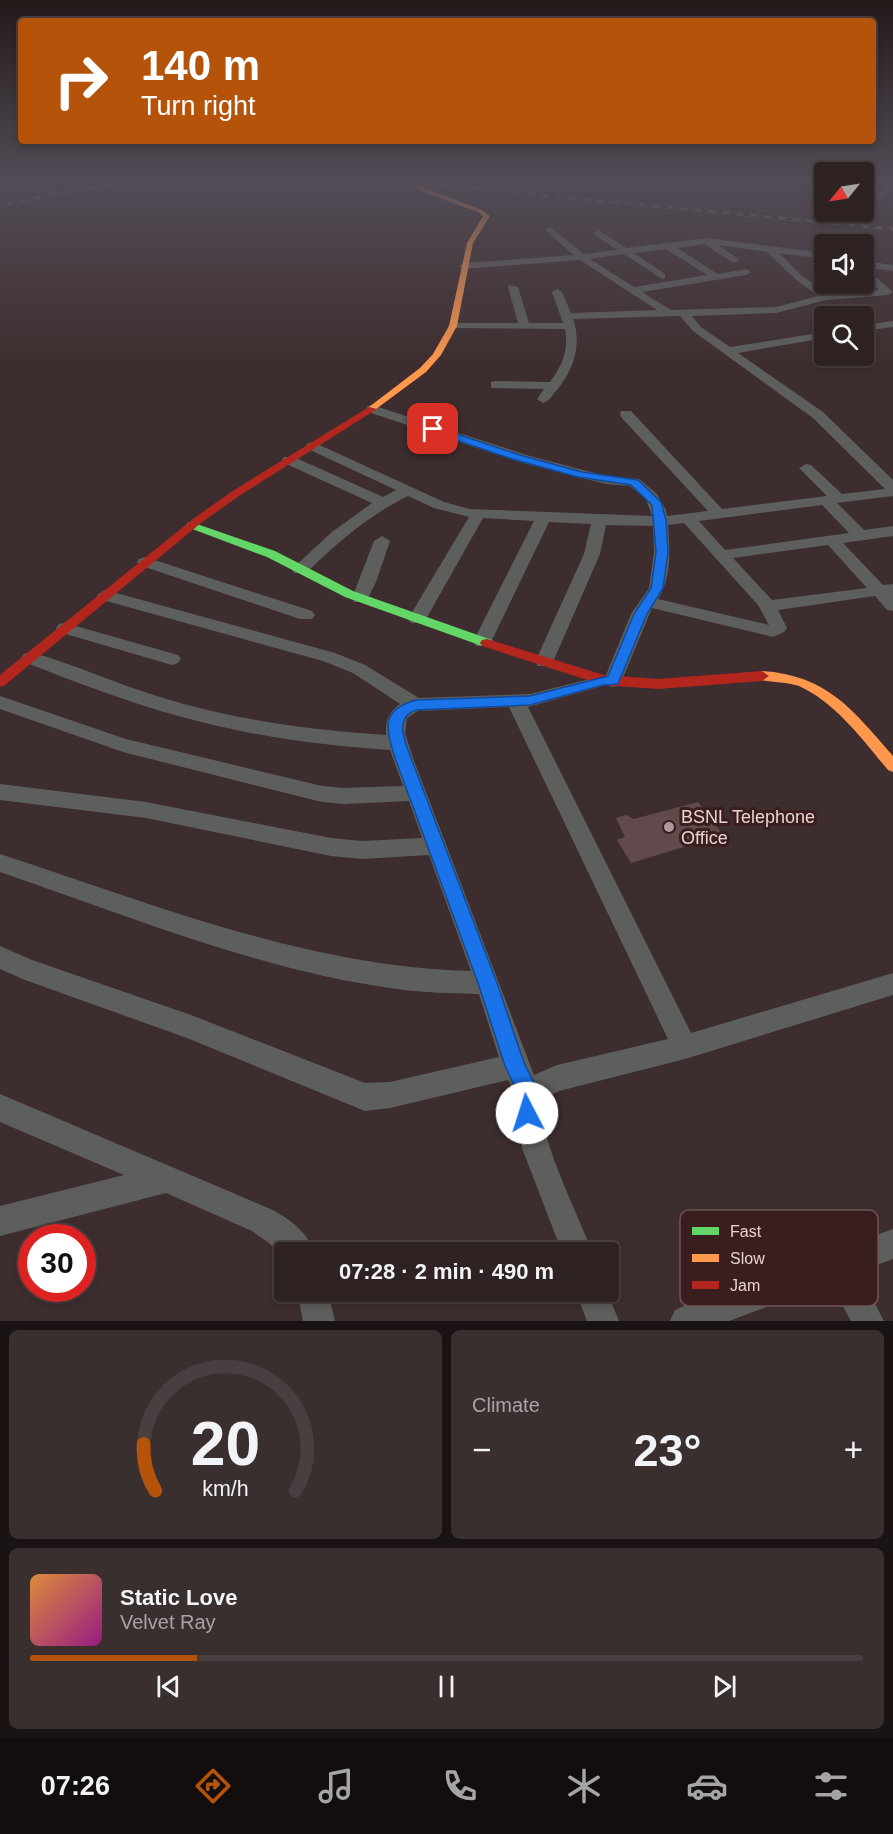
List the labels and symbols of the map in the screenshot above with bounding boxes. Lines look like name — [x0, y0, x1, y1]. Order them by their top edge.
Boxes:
north arrow — [814, 162, 874, 222]
pin — [407, 403, 458, 454]
place label: BSNL Telephone Office — [681, 807, 815, 848]
marker: BSNL Telephone Office — [662, 820, 676, 834]
position arrow — [495, 1081, 559, 1145]
legend — [680, 1210, 878, 1306]
text: Fast — [730, 1223, 762, 1240]
speed limit sign: 30 — [18, 1224, 96, 1302]
text: Slow — [730, 1250, 765, 1267]
text: Jam — [730, 1277, 760, 1294]

